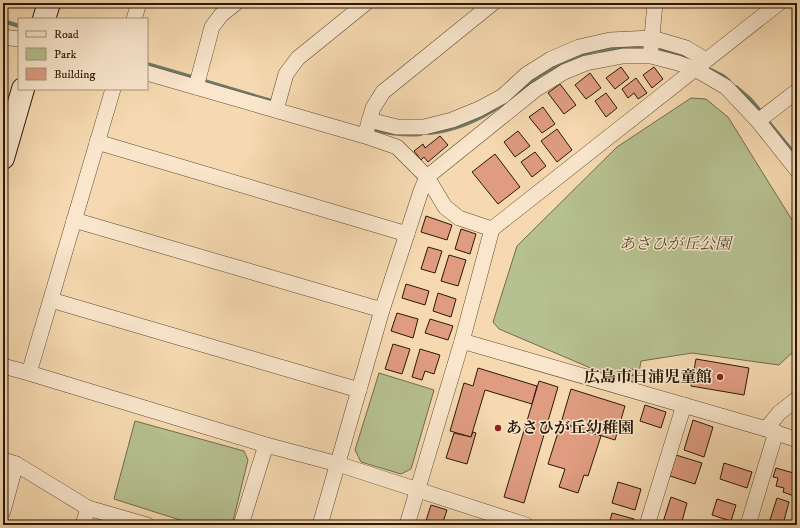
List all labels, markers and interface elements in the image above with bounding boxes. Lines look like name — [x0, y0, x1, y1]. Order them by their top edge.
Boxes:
legend — [18, 18, 148, 90]
text: Road — [54, 27, 79, 42]
text: Park — [54, 47, 76, 62]
text: Building — [54, 67, 95, 82]
park label: あさひが丘公園 — [619, 234, 734, 254]
place label: 広島市日浦児童館 — [584, 367, 712, 387]
marker: 広島市日浦児童館 — [715, 372, 725, 382]
place label: あさひが丘幼稚園 — [506, 418, 634, 438]
marker: あさひが丘幼稚園 — [493, 423, 503, 433]

